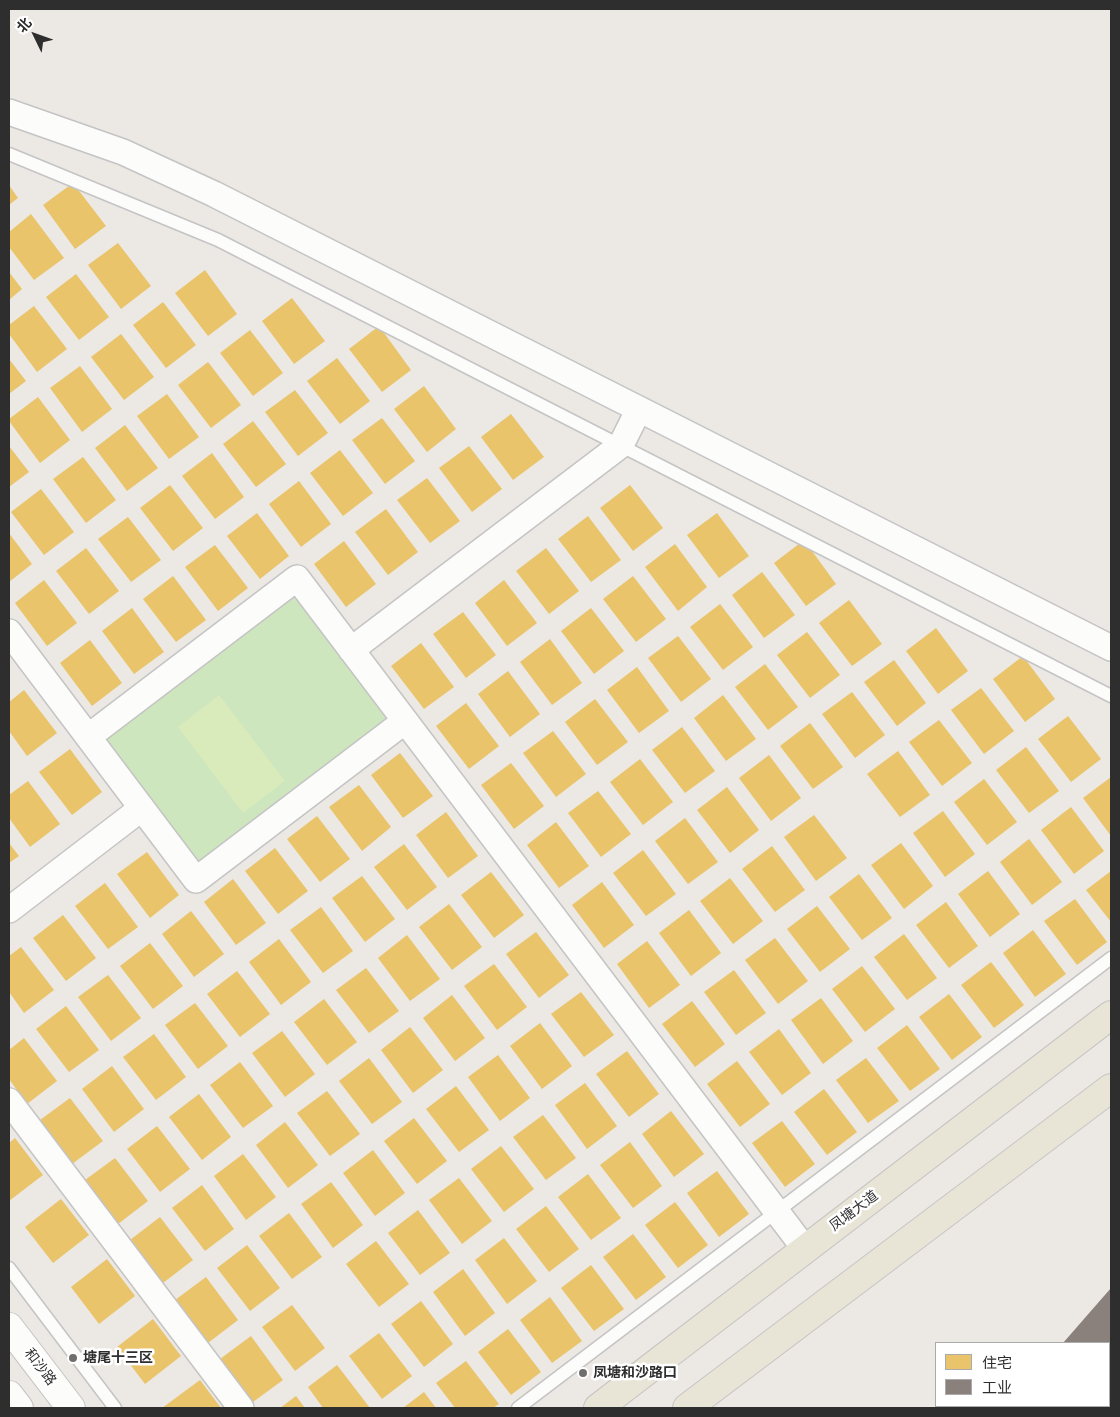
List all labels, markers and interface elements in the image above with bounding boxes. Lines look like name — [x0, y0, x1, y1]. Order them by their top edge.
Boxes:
north arrow — [10, 10, 60, 60]
text: 北 — [12, 14, 35, 36]
street label: 凤塘大道 — [827, 1187, 881, 1235]
legend — [935, 1342, 1110, 1407]
street label: 和沙路 — [21, 1345, 59, 1389]
place label: 塘尾十三区 — [83, 1350, 153, 1366]
marker: 塘尾十三区 — [67, 1352, 79, 1364]
text: 住宅 — [982, 1354, 1012, 1372]
place label: 凤塘和沙路口 — [593, 1365, 677, 1381]
marker: 凤塘和沙路口 — [577, 1367, 589, 1379]
text: 工业 — [982, 1379, 1012, 1397]

